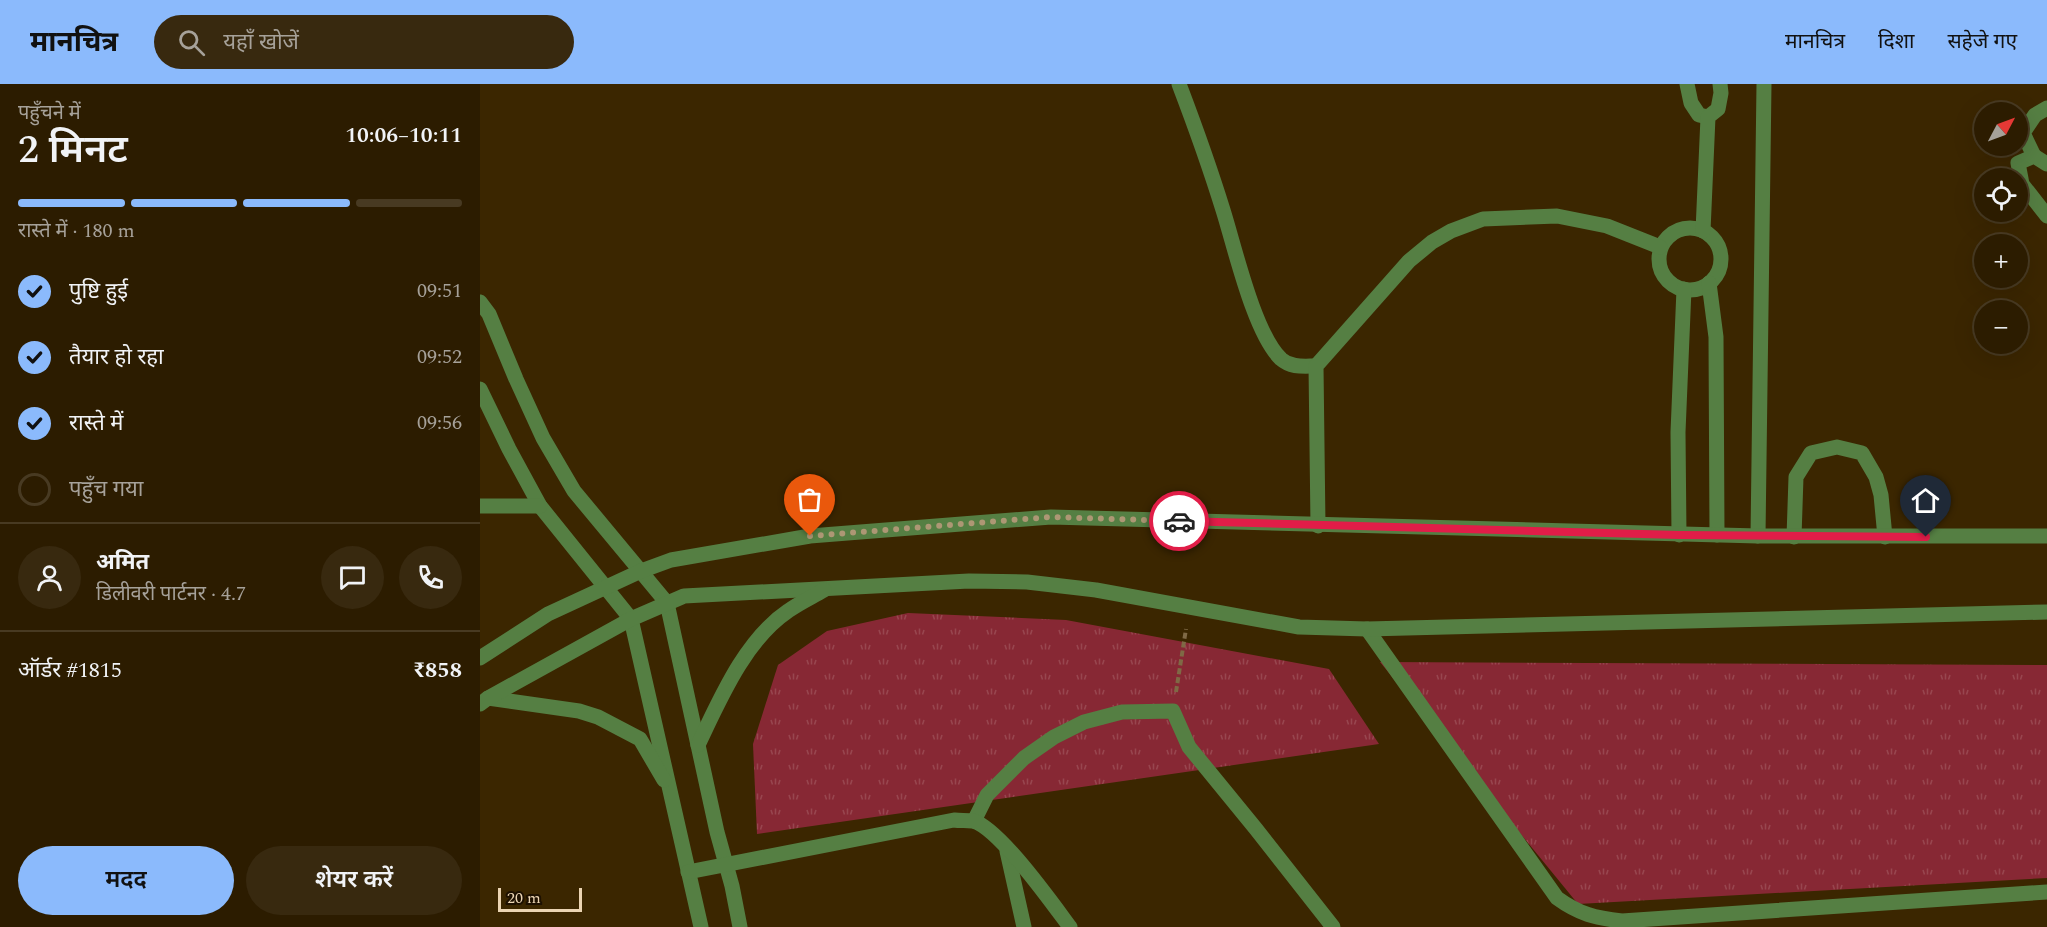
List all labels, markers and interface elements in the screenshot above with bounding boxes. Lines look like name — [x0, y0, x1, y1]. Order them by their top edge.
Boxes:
search box — [154, 15, 574, 69]
text: मानचित्र — [30, 21, 118, 64]
icon: search — [175, 26, 208, 59]
text: यहाँ खोजें — [223, 26, 299, 59]
text: मानचित्र — [1785, 26, 1845, 58]
text: दिशा — [1878, 26, 1914, 58]
text: सहेजे गए — [1947, 26, 2017, 58]
text: पहुँचने में — [18, 98, 81, 128]
north arrow — [1974, 102, 2028, 156]
map controls — [1974, 102, 2028, 354]
text: 10:06–10:11 — [345, 119, 462, 152]
text: 2 मिनट — [18, 121, 128, 180]
button: locate — [1974, 168, 2028, 222]
text: रास्ते में · 180 m — [18, 216, 135, 246]
button: + — [1974, 234, 2028, 288]
icon: check — [18, 275, 51, 308]
text: पुष्टि हुई — [69, 275, 128, 308]
text: 09:51 — [417, 276, 462, 306]
button: − — [1974, 300, 2028, 354]
icon: check — [18, 341, 51, 374]
text: तैयार हो रहा — [69, 341, 164, 374]
text: 09:52 — [417, 342, 462, 372]
icon: check — [18, 407, 51, 440]
text: रास्ते में — [69, 407, 123, 440]
text: 09:56 — [417, 408, 462, 438]
text: पहुँच गया — [69, 473, 144, 506]
pin — [784, 474, 835, 536]
pin — [1900, 475, 1951, 537]
icon: bag — [793, 483, 826, 516]
icon: home — [1909, 484, 1942, 517]
courier — [1149, 491, 1209, 551]
icon: car — [1163, 505, 1196, 538]
button: person — [18, 546, 81, 609]
text: अमित — [96, 546, 149, 579]
button: chat — [321, 546, 384, 609]
button: phone — [399, 546, 462, 609]
text: डिलीवरी पार्टनर · 4.7 — [96, 579, 246, 609]
text: ऑर्डर #1815 — [18, 654, 122, 687]
text: ₹858 — [413, 654, 462, 687]
button: मदद — [18, 846, 234, 915]
button: शेयर करें — [246, 846, 462, 915]
scale bar — [498, 885, 582, 912]
text: 20 m — [507, 886, 541, 910]

